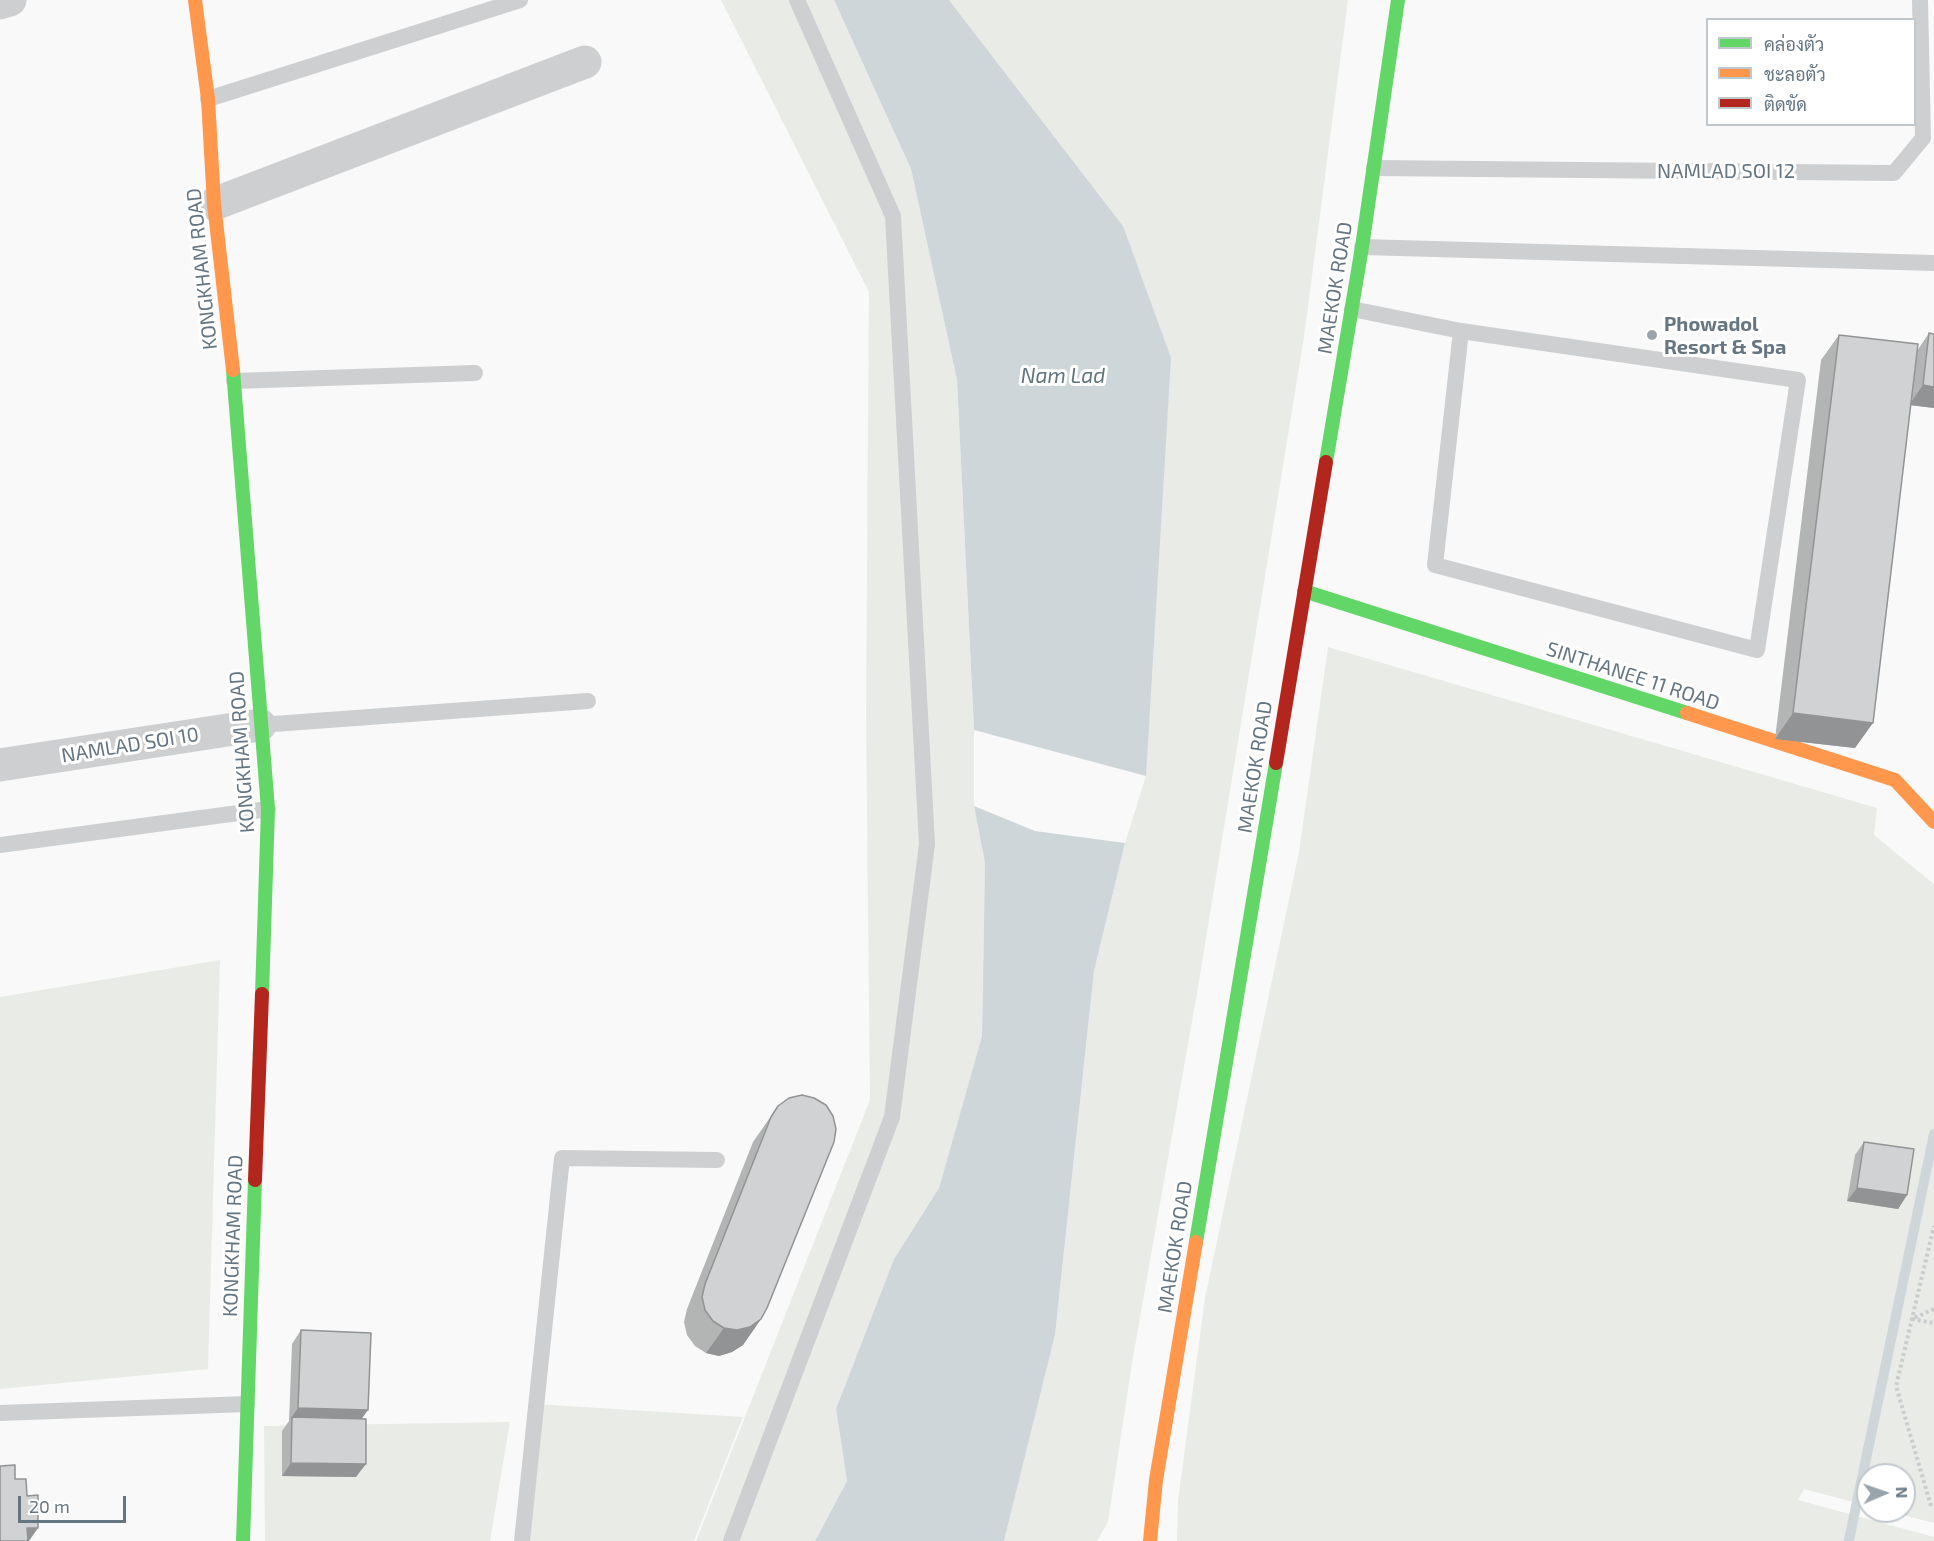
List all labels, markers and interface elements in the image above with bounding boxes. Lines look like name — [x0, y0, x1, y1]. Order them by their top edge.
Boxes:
legend — [1706, 18, 1916, 126]
text: คล่องตัว — [1764, 33, 1824, 55]
text: ชะลอตัว — [1764, 63, 1826, 85]
text: ติดขัด — [1764, 93, 1807, 115]
street label: NAMLAD SOI 12 — [1657, 159, 1795, 183]
street label: KONGKHAM ROAD — [182, 187, 222, 351]
street label: MAEKOK ROAD — [1313, 220, 1357, 356]
place label: Phowadol Resort & Spa — [1664, 312, 1786, 359]
marker: Phowadol Resort & Spa — [1645, 328, 1659, 342]
water label: Nam Lad — [1021, 363, 1105, 389]
street label: SINTHANEE 11 ROAD — [1543, 637, 1723, 715]
street label: KONGKHAM ROAD — [224, 670, 260, 834]
street label: MAEKOK ROAD — [1233, 699, 1277, 835]
street label: NAMLAD SOI 10 — [60, 722, 200, 768]
street label: KONGKHAM ROAD — [218, 1154, 248, 1318]
street label: MAEKOK ROAD — [1153, 1179, 1197, 1315]
north arrow — [1856, 1463, 1916, 1523]
scale bar — [21, 1484, 129, 1522]
text: N — [1893, 1486, 1912, 1499]
text: 20 m — [29, 1495, 70, 1517]

